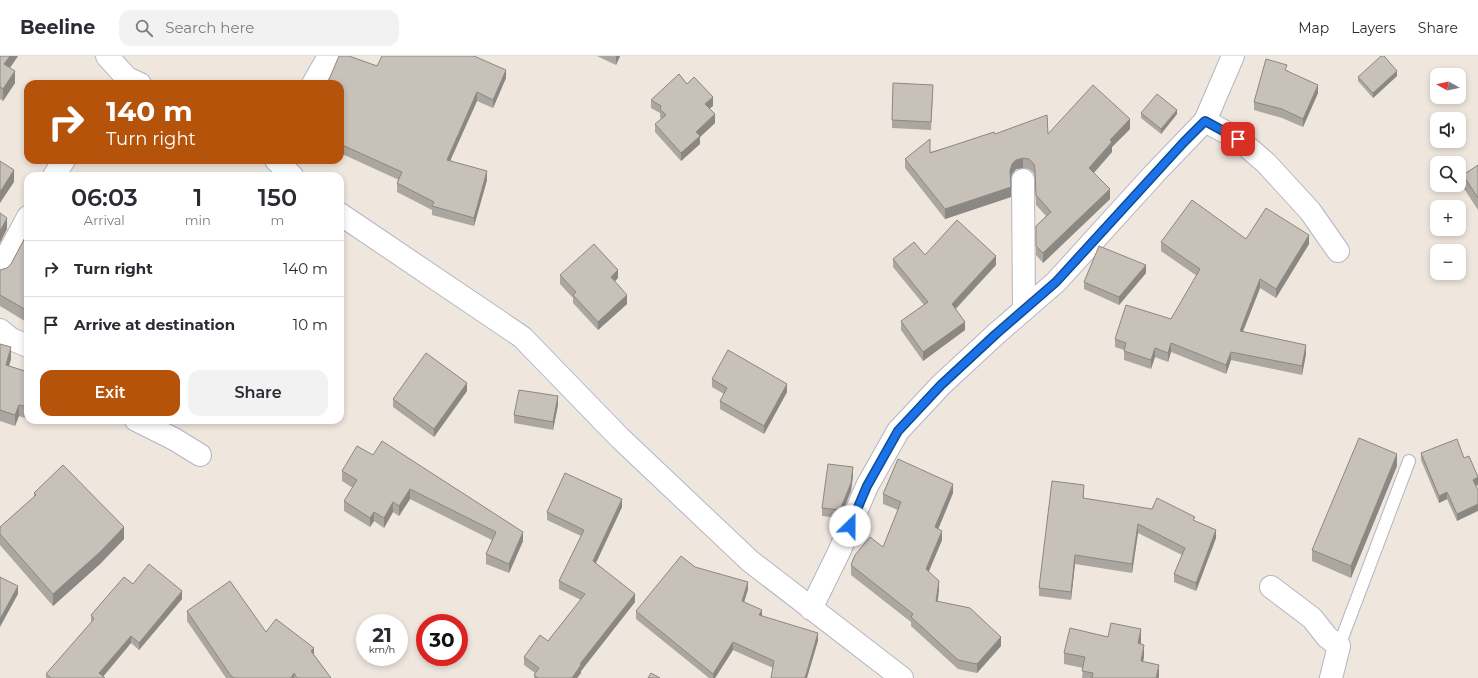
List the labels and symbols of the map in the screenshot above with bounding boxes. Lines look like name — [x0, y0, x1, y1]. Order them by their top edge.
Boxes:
north arrow — [1430, 68, 1466, 104]
pin — [1221, 122, 1255, 156]
position arrow — [829, 505, 871, 547]
speed limit sign: 30 — [416, 614, 468, 666]

